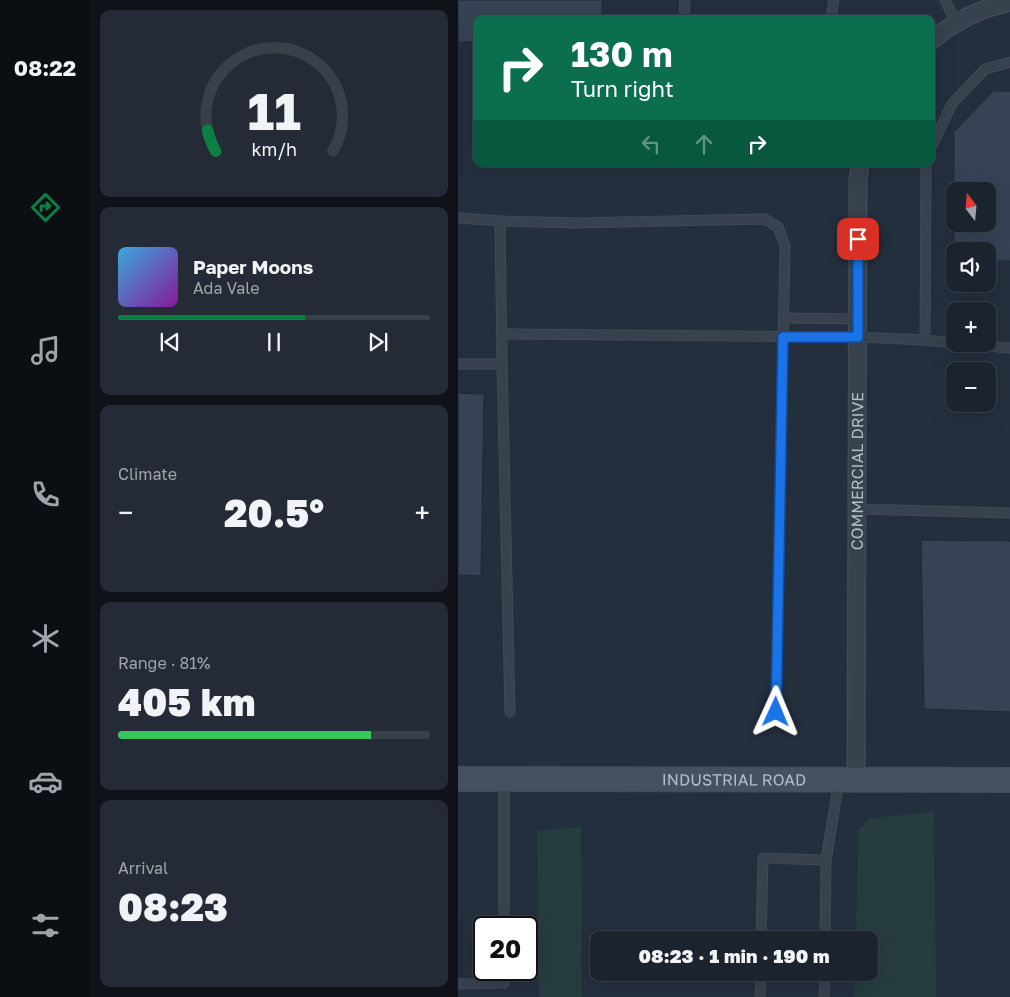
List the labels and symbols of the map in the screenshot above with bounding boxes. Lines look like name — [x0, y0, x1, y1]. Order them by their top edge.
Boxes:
north arrow — [946, 182, 996, 232]
pin — [837, 218, 879, 260]
street label: COMMERCIAL DRIVE — [847, 392, 867, 550]
position arrow — [749, 685, 801, 737]
street label: INDUSTRIAL ROAD — [662, 769, 806, 790]
speed limit sign: 20 — [473, 916, 538, 981]

